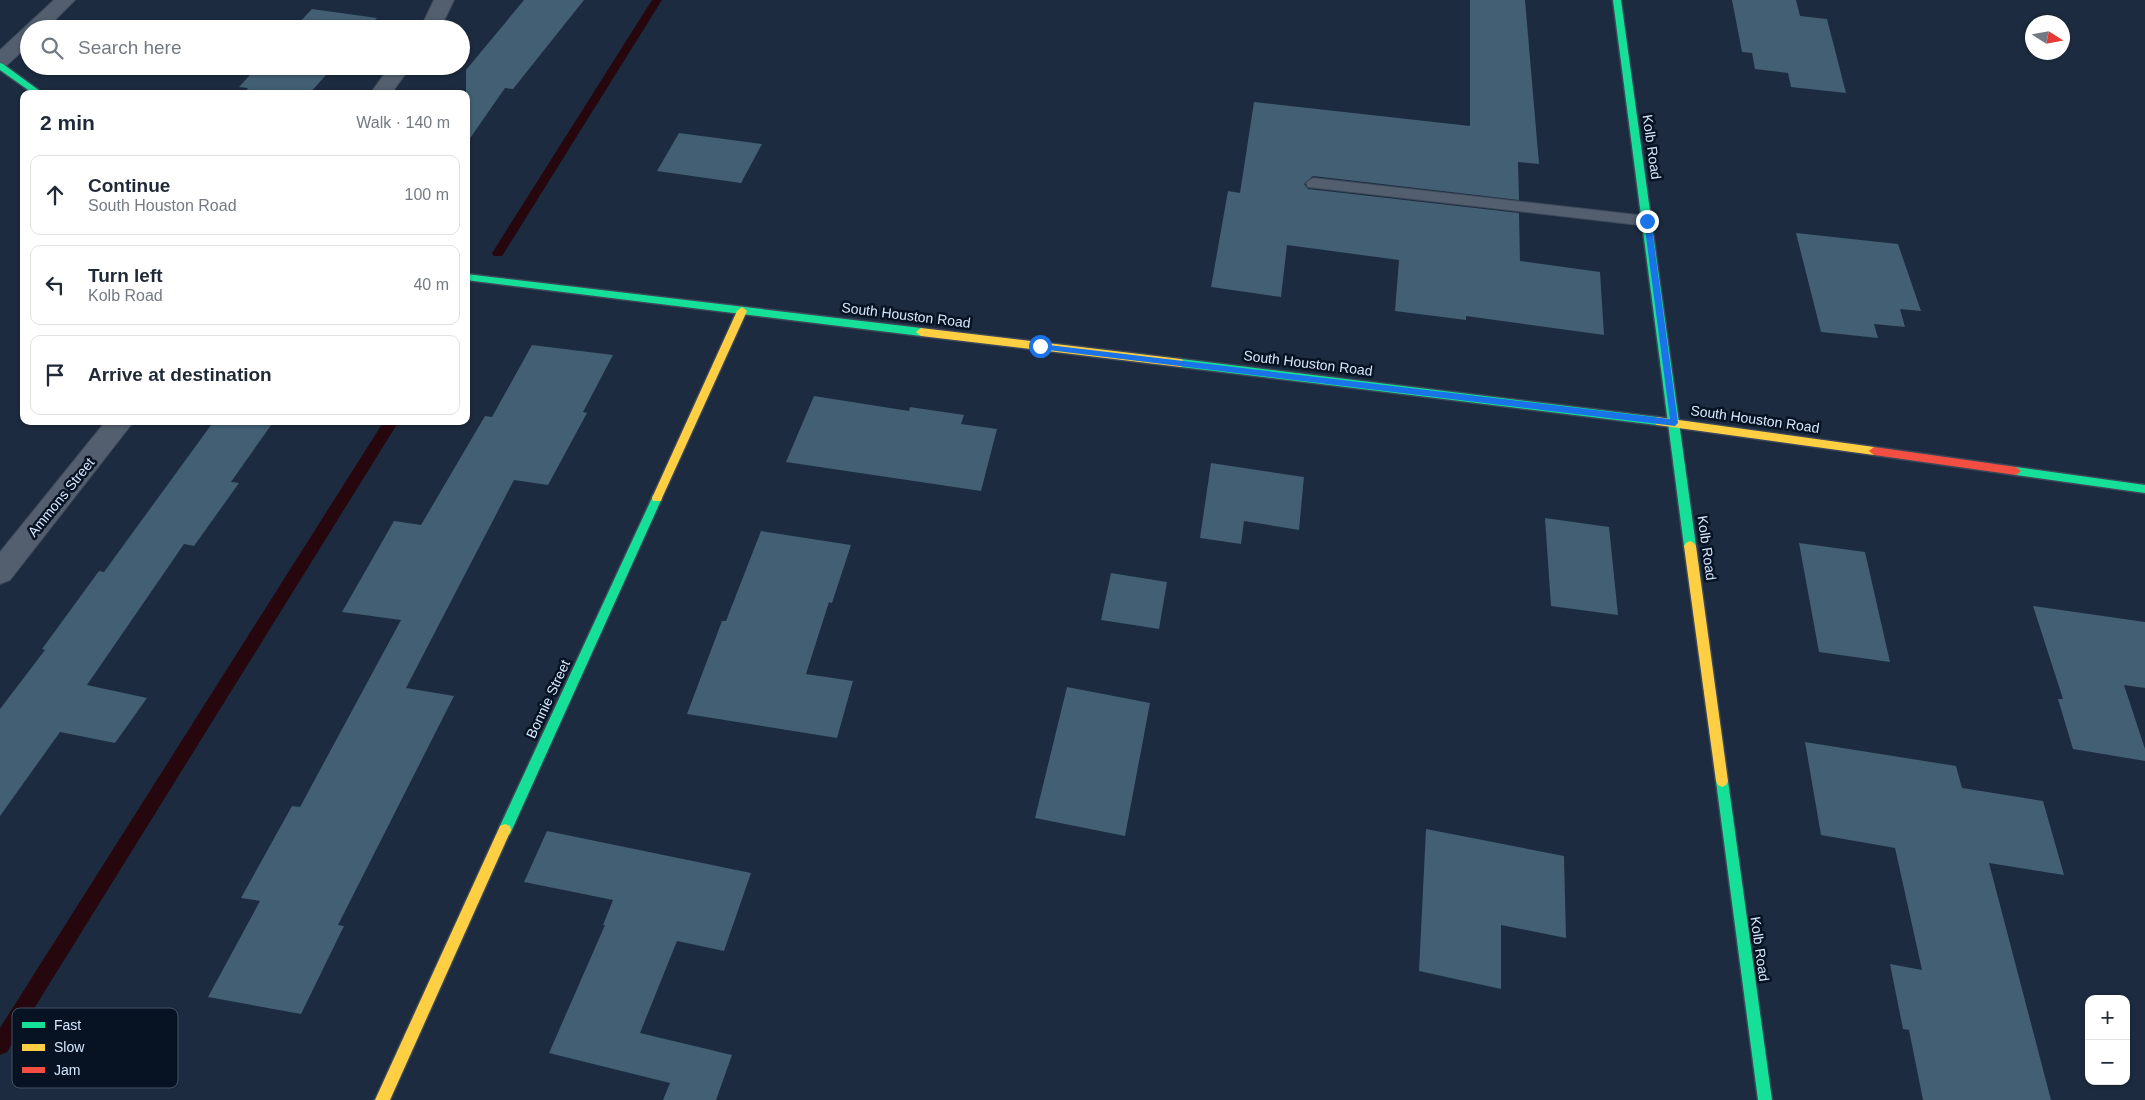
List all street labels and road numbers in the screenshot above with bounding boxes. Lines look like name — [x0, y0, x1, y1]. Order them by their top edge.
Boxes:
street label: Kolb Road — [1640, 114, 1664, 180]
street label: South Houston Road — [841, 299, 971, 331]
street label: South Houston Road — [1243, 347, 1373, 379]
street label: South Houston Road — [1690, 402, 1820, 436]
street label: Ammons Street — [24, 454, 98, 540]
street label: Kolb Road — [1695, 515, 1719, 581]
street label: Bonnie Street — [523, 657, 573, 741]
street label: Kolb Road — [1748, 916, 1772, 982]

